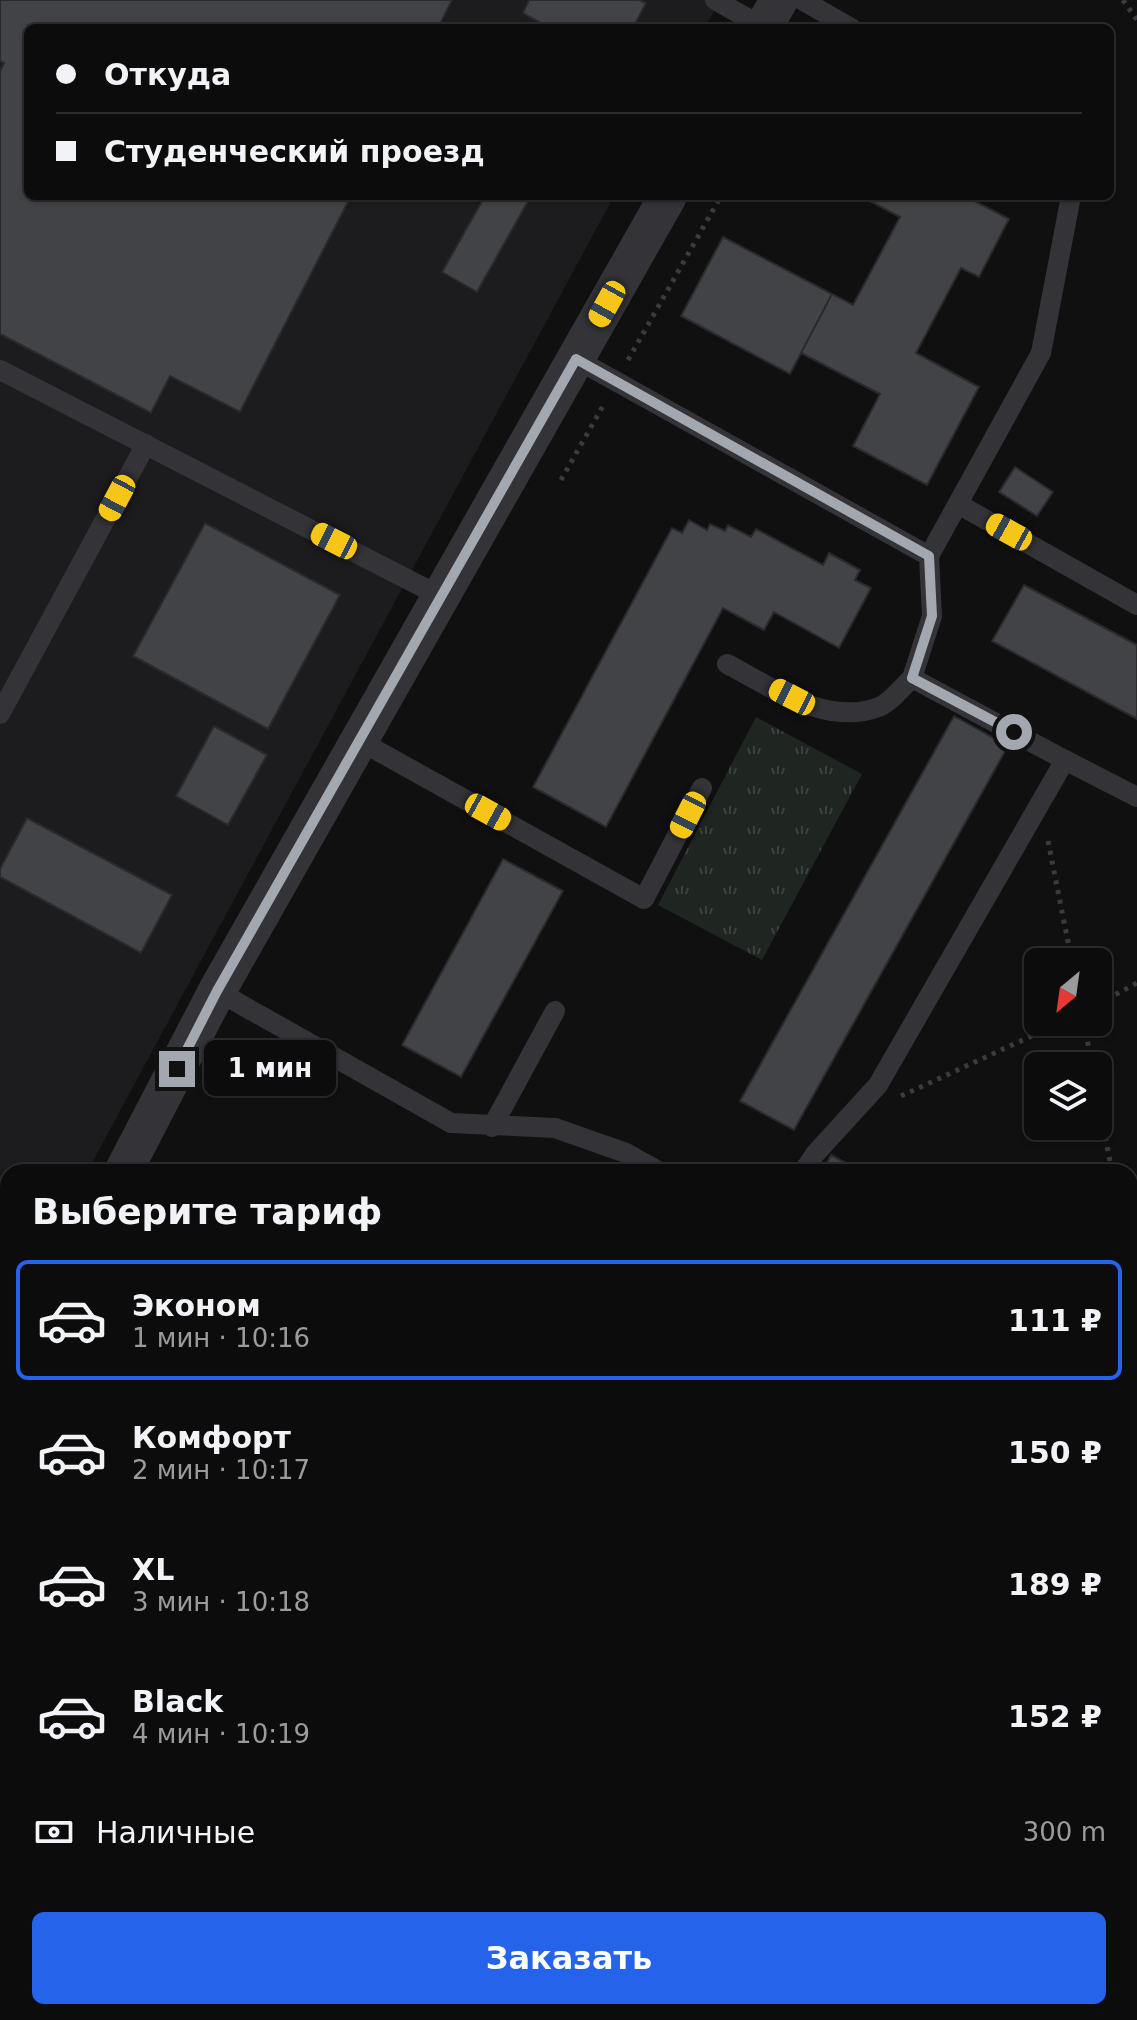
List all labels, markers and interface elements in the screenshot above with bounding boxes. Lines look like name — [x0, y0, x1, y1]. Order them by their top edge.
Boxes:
text: Откуда — [104, 57, 231, 92]
text: Студенческий проезд — [104, 134, 485, 169]
car — [585, 277, 629, 331]
car — [95, 471, 139, 525]
car — [982, 510, 1036, 554]
car — [307, 519, 361, 563]
car — [765, 675, 819, 719]
route start — [996, 714, 1032, 750]
car — [666, 788, 710, 842]
car — [461, 790, 515, 834]
north arrow — [1024, 948, 1112, 1036]
map controls — [1024, 948, 1112, 1140]
callout: 1 мин — [205, 1041, 337, 1097]
route end — [159, 1051, 195, 1087]
button: layers — [1024, 1052, 1112, 1140]
text: 1 мин — [228, 1053, 312, 1083]
text: Выберите тариф — [32, 1191, 382, 1232]
icon: car — [36, 1284, 108, 1356]
text: Эконом — [132, 1288, 261, 1323]
text: 111 ₽ — [1008, 1303, 1102, 1338]
text: 1 мин · 10:16 — [132, 1323, 310, 1353]
icon: car — [36, 1416, 108, 1488]
text: Комфорт — [132, 1420, 291, 1455]
text: 150 ₽ — [1008, 1435, 1102, 1470]
text: 2 мин · 10:17 — [132, 1455, 310, 1485]
icon: car — [36, 1548, 108, 1620]
text: XL — [132, 1552, 174, 1587]
text: 189 ₽ — [1008, 1567, 1102, 1602]
text: 3 мин · 10:18 — [132, 1587, 310, 1617]
icon: car — [36, 1680, 108, 1752]
text: Black — [132, 1684, 223, 1719]
text: 152 ₽ — [1008, 1699, 1102, 1734]
text: 4 мин · 10:19 — [132, 1719, 310, 1749]
icon: cash — [32, 1810, 76, 1854]
text: Наличные — [96, 1815, 255, 1850]
text: 300 m — [1023, 1817, 1106, 1847]
button: Заказать — [32, 1912, 1106, 2004]

